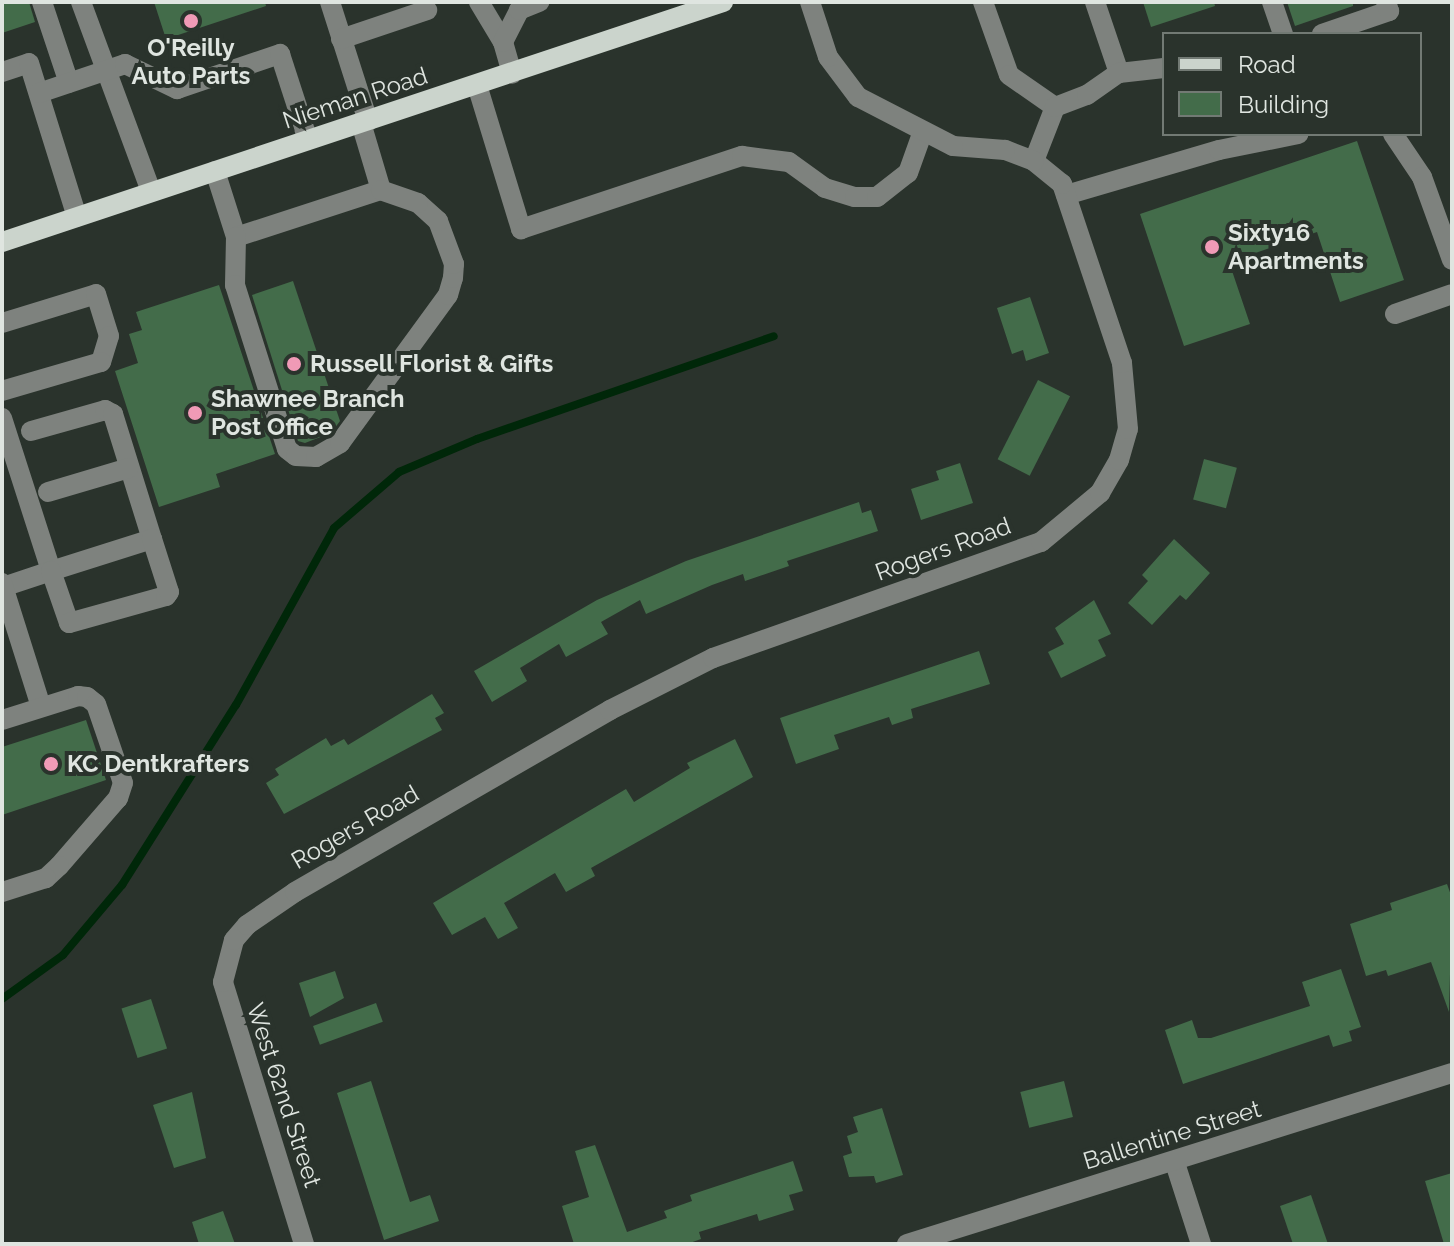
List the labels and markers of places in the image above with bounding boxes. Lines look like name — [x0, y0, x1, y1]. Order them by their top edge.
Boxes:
marker: O'Reilly Auto Parts — [182, 12, 200, 30]
place label: O'Reilly Auto Parts — [132, 34, 250, 90]
place label: Sixty16 Apartments — [1228, 219, 1364, 275]
marker: Sixty16 Apartments — [1203, 238, 1221, 256]
place label: Russell Florist & Gifts — [310, 350, 554, 378]
marker: Russell Florist & Gifts — [285, 355, 303, 373]
place label: Shawnee Branch Post Office — [211, 385, 404, 441]
marker: Shawnee Branch Post Office — [186, 404, 204, 422]
place label: KC Dentkrafters — [67, 750, 249, 778]
marker: KC Dentkrafters — [42, 755, 60, 773]

